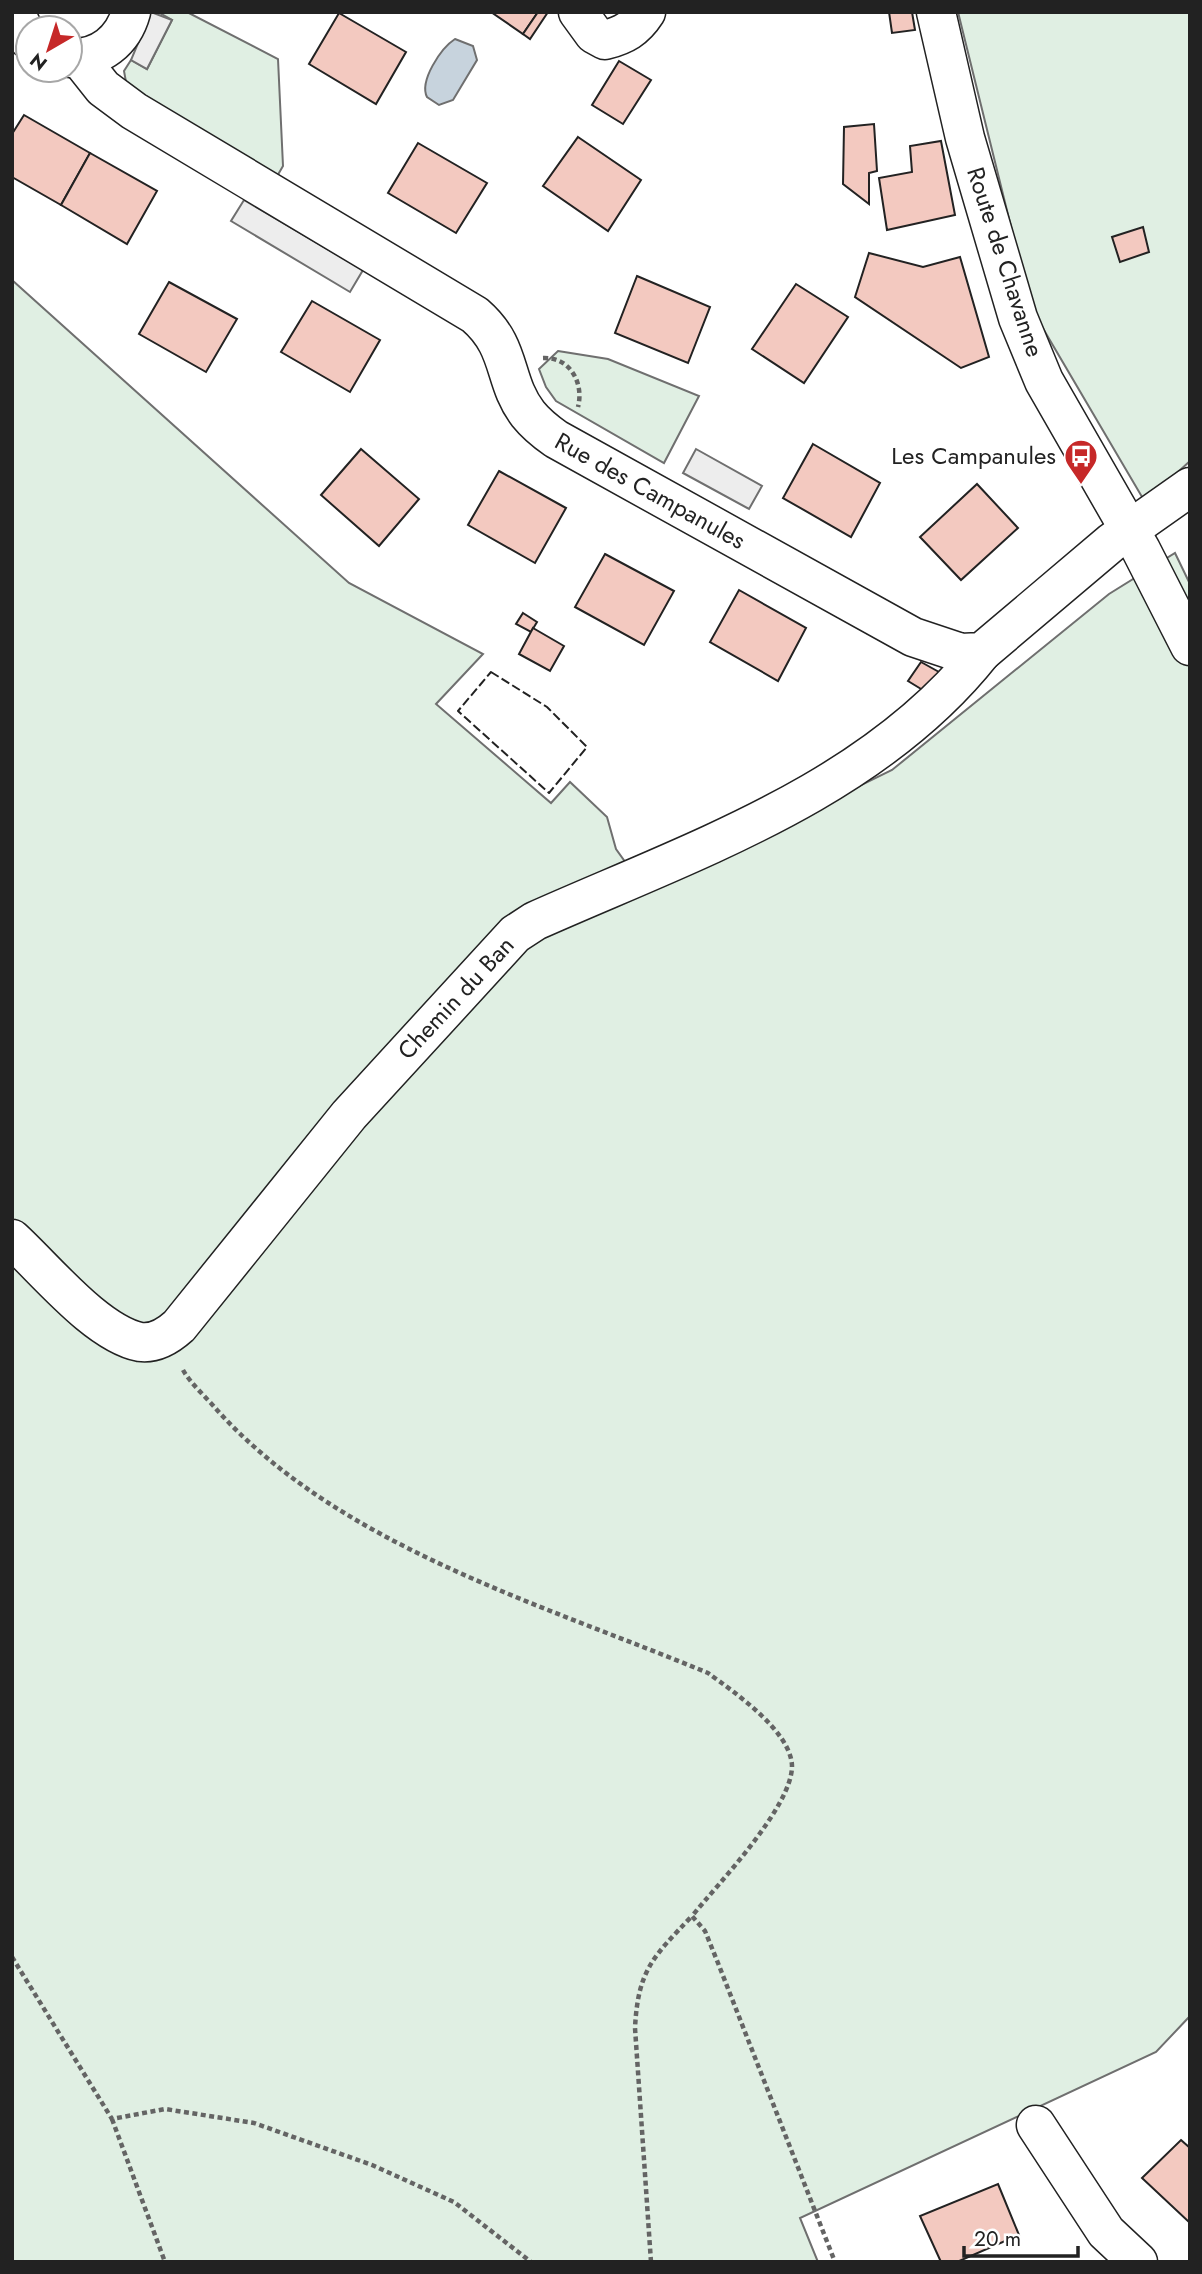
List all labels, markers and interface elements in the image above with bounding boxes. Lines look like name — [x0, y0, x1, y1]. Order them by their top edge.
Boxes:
north arrow — [14, 14, 84, 84]
text: N — [24, 47, 53, 77]
street label: Route de Chavanne — [958, 162, 1053, 361]
street label: Rue des Campanules — [549, 424, 752, 558]
bus stop icon: Les Campanules — [1062, 437, 1100, 486]
place label: Les Campanules — [891, 438, 1056, 473]
street label: Chemin du Ban — [389, 928, 522, 1067]
scale bar — [964, 2214, 1078, 2258]
text: 20 m — [974, 2224, 1021, 2254]

